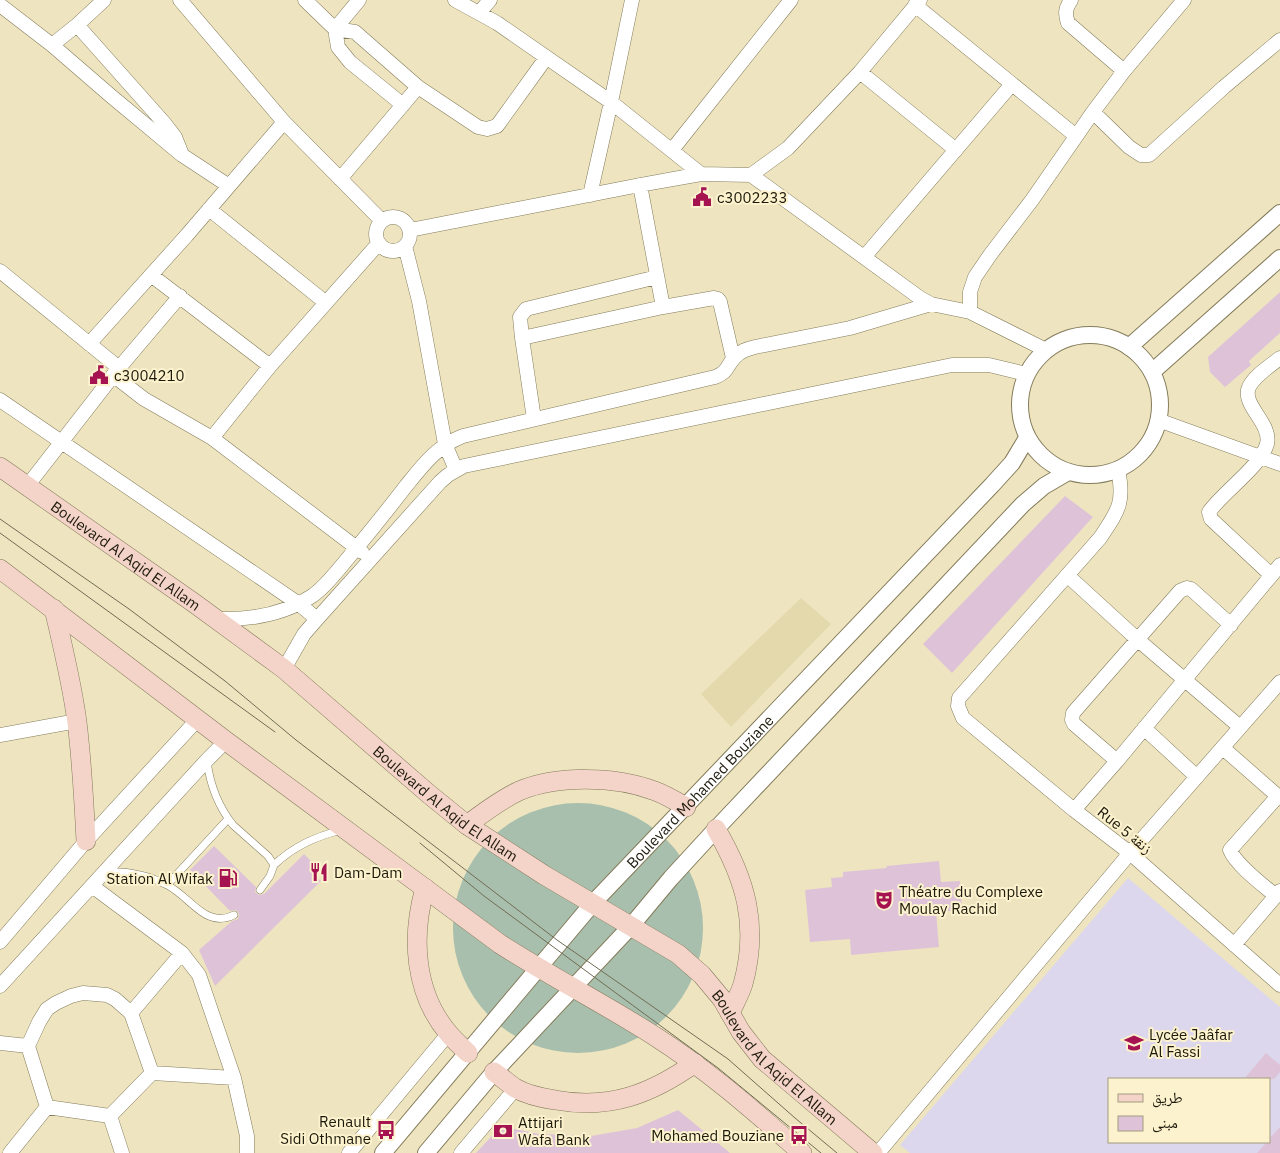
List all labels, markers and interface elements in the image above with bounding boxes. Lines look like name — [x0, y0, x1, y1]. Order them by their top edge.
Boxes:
public building icon: c3002233 — [691, 186, 713, 208]
place label: c3002233 — [717, 188, 788, 207]
public building icon: c3004210 — [88, 364, 110, 386]
place label: c3004210 — [114, 366, 185, 385]
street label: Boulevard Al Aqid El Allam — [47, 496, 205, 614]
street label: Boulevard Mohamed Bouziane — [622, 711, 777, 872]
street label: Boulevard Al Aqid El Allam — [369, 741, 522, 865]
street label: Rue 5 زنقة — [1094, 802, 1156, 858]
restaurant icon: Dam-Dam — [308, 861, 330, 883]
place label: Dam-Dam — [334, 863, 402, 882]
fuel station icon: Station Al Wifak — [217, 867, 239, 889]
place label: Station Al Wifak — [106, 869, 213, 888]
place label: Théatre du Complexe Moulay Rachid — [899, 882, 1043, 918]
theatre icon: Théatre du Complexe Moulay Rachid — [873, 889, 895, 911]
street label: Boulevard Al Aqid El Allam — [708, 985, 842, 1129]
place label: Lycée Jaâfar Al Fassi — [1149, 1025, 1233, 1061]
school or university icon: Lycée Jaâfar Al Fassi — [1123, 1032, 1145, 1054]
legend — [1108, 1078, 1270, 1143]
text: طريق — [1152, 1088, 1183, 1108]
place label: Renault Sidi Othmane — [280, 1112, 371, 1148]
place label: Attijari Wafa Bank — [518, 1113, 590, 1149]
text: مبنى — [1152, 1113, 1178, 1133]
bus stop icon: Renault Sidi Othmane — [375, 1119, 397, 1141]
bank icon: Attijari Wafa Bank — [492, 1120, 514, 1142]
bus stop icon: Mohamed Bouziane — [788, 1124, 810, 1146]
place label: Mohamed Bouziane — [651, 1126, 784, 1145]

